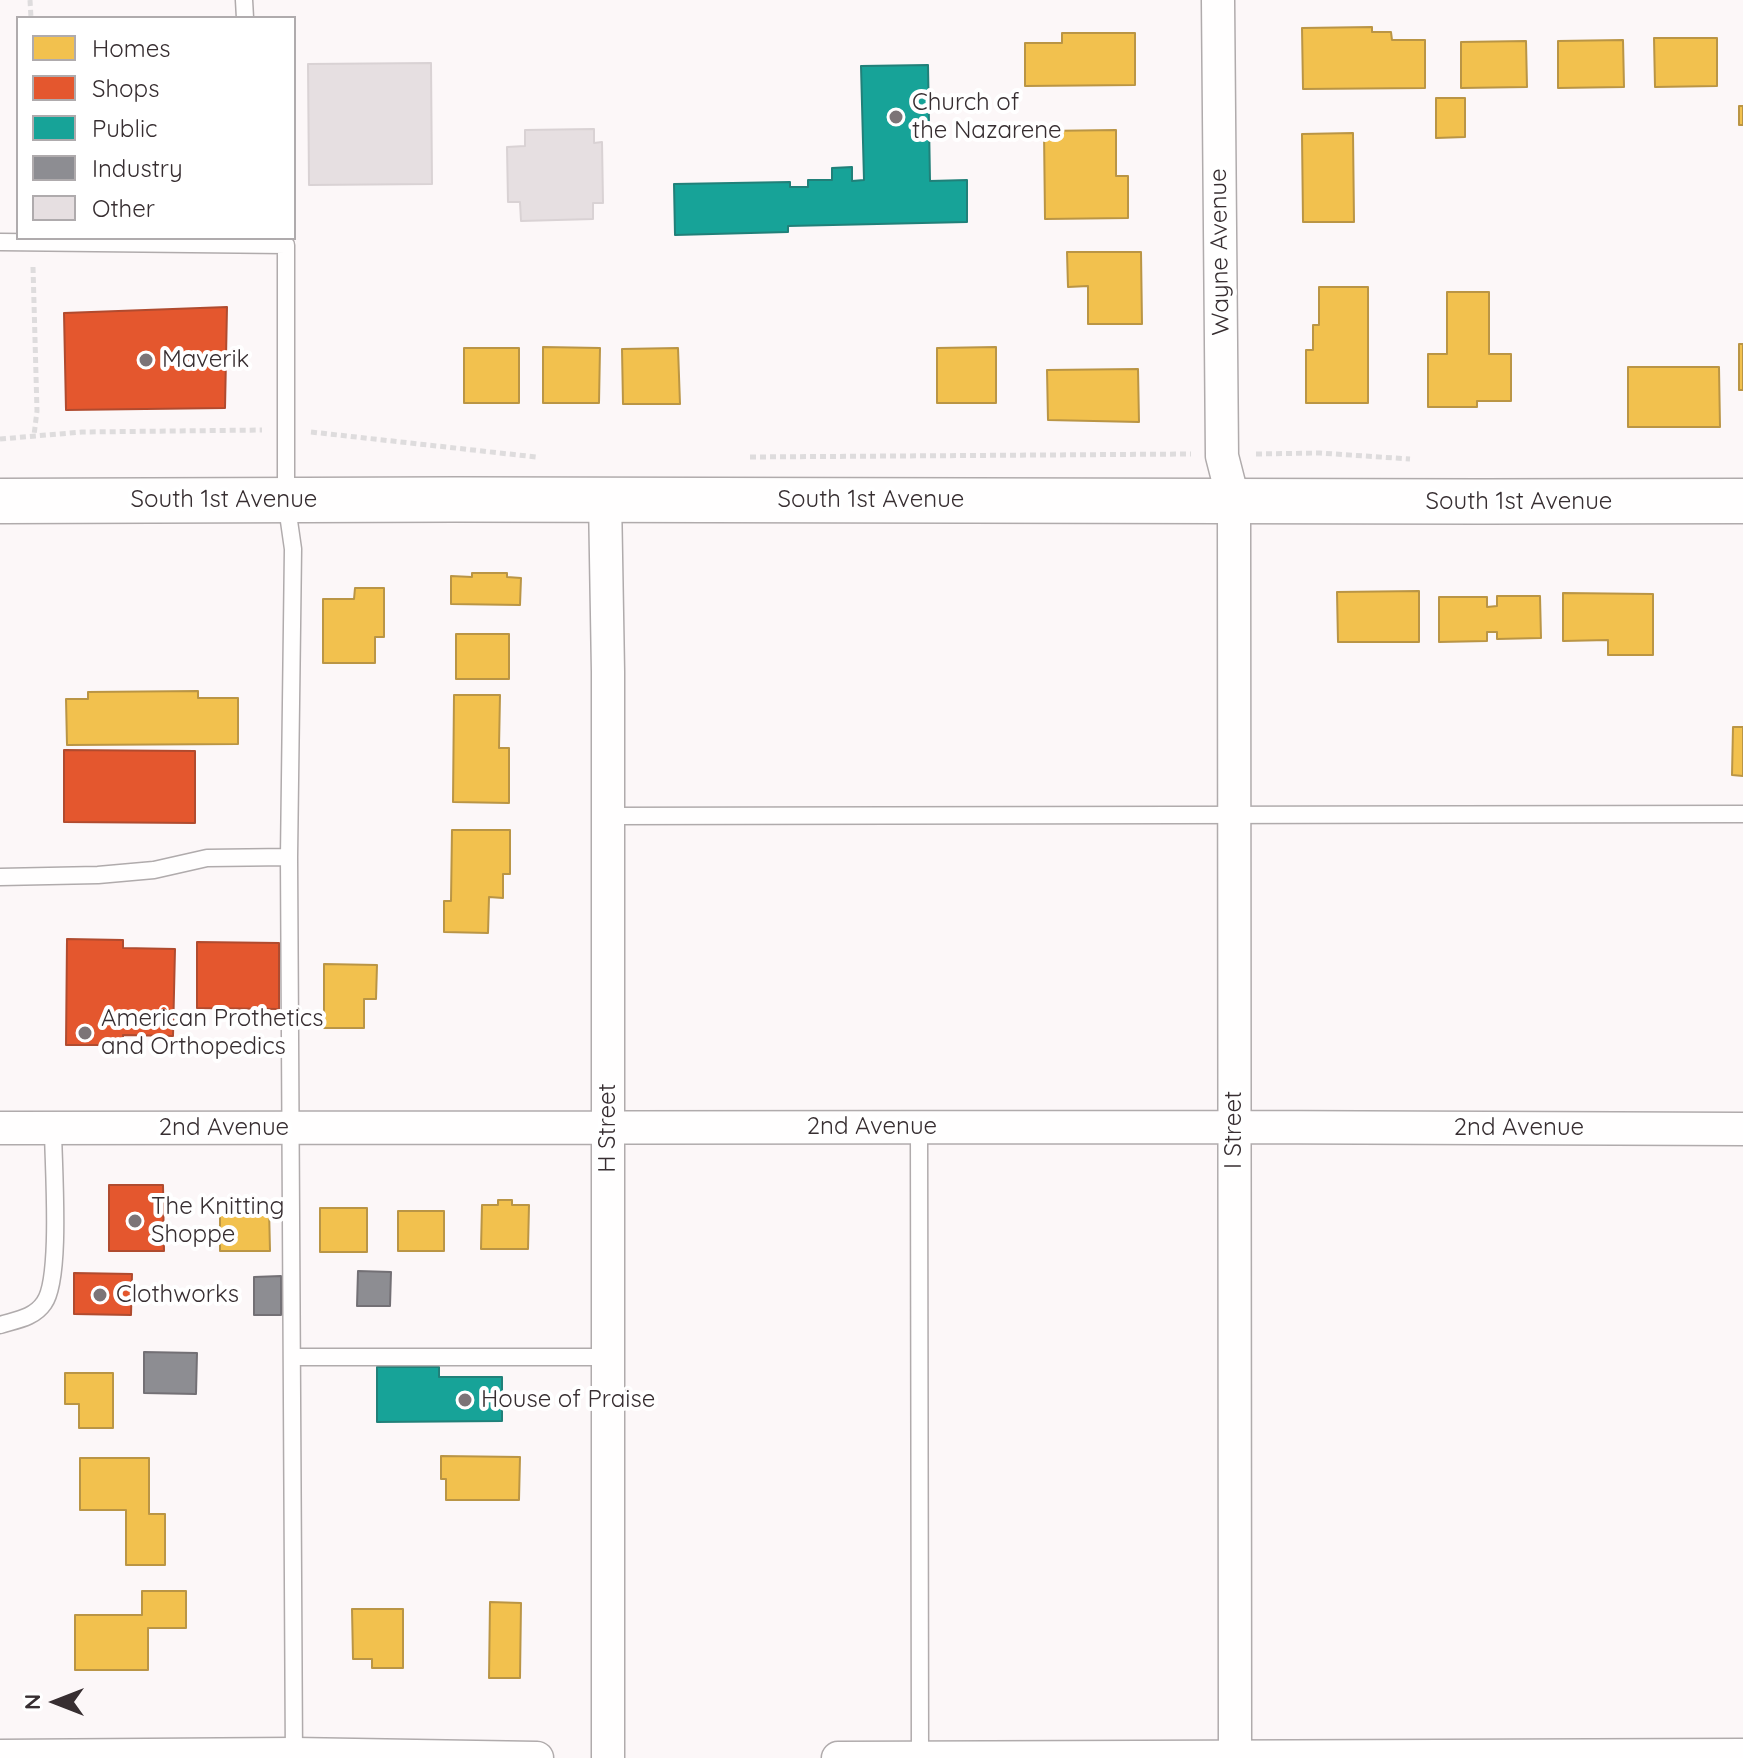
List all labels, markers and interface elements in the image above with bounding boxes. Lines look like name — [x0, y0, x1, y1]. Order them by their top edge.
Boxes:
legend — [16, 16, 296, 240]
text: Homes — [92, 33, 170, 63]
text: Shops — [92, 73, 159, 103]
place label: Church of the Nazarene — [912, 89, 1062, 145]
marker: Church of the Nazarene — [887, 108, 905, 126]
text: Public — [92, 113, 157, 143]
text: Industry — [92, 153, 183, 183]
street label: Wayne Avenue — [1204, 168, 1236, 336]
text: Other — [92, 193, 155, 223]
place label: Maverik — [162, 346, 249, 374]
marker: Maverik — [137, 351, 155, 369]
street label: South 1st Avenue — [131, 486, 317, 514]
street label: South 1st Avenue — [778, 486, 964, 514]
street label: South 1st Avenue — [1426, 488, 1612, 516]
place label: American Prothetics and Orthopedics — [101, 1005, 324, 1061]
marker: American Prothetics and Orthopedics — [76, 1024, 94, 1042]
street label: H Street — [594, 1083, 622, 1173]
street label: I Street — [1220, 1091, 1248, 1169]
street label: 2nd Avenue — [807, 1113, 937, 1141]
street label: 2nd Avenue — [159, 1114, 289, 1142]
street label: 2nd Avenue — [1454, 1114, 1584, 1142]
place label: The Knitting Shoppe — [151, 1193, 285, 1249]
marker: The Knitting Shoppe — [126, 1212, 144, 1230]
place label: Clothworks — [116, 1281, 239, 1309]
marker: Clothworks — [91, 1286, 109, 1304]
place label: House of Praise — [481, 1386, 655, 1414]
marker: House of Praise — [456, 1391, 474, 1409]
north arrow — [16, 1662, 96, 1742]
text: N — [18, 1694, 46, 1710]

